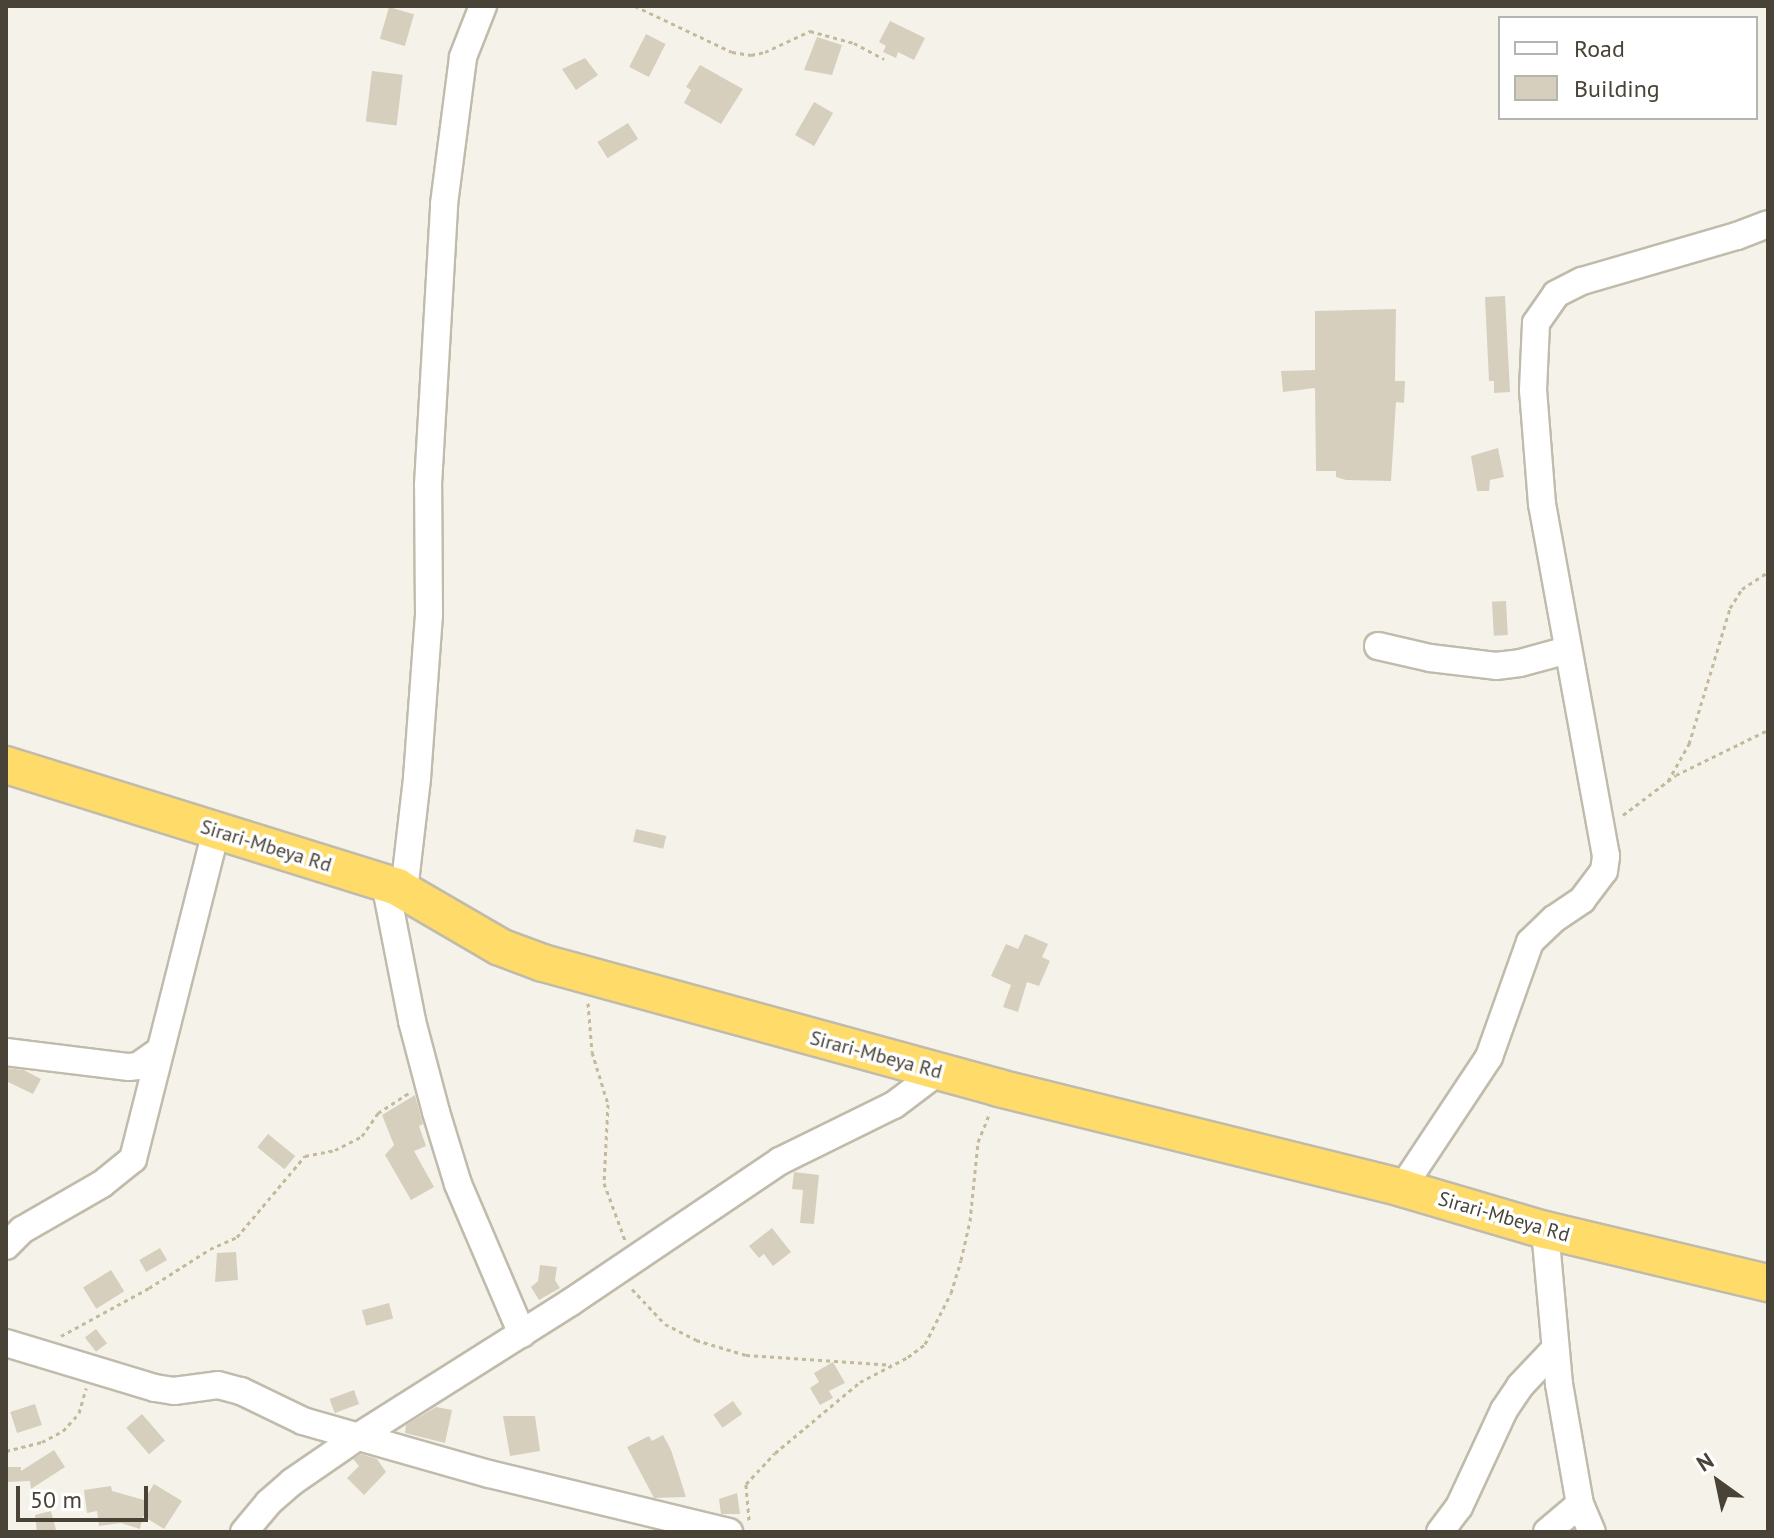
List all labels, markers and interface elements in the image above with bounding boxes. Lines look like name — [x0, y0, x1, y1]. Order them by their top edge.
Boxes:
legend — [1498, 16, 1758, 120]
text: Road — [1574, 33, 1625, 64]
text: Building — [1574, 73, 1660, 104]
street label: Sirari-Mbeya Rd — [198, 815, 334, 877]
street label: Sirari-Mbeya Rd — [807, 1026, 945, 1084]
street label: Sirari-Mbeya Rd — [1435, 1187, 1573, 1247]
north arrow — [1678, 1442, 1758, 1522]
text: N — [1691, 1446, 1719, 1478]
scale bar — [20, 1470, 152, 1520]
text: 50 m — [30, 1484, 82, 1515]

